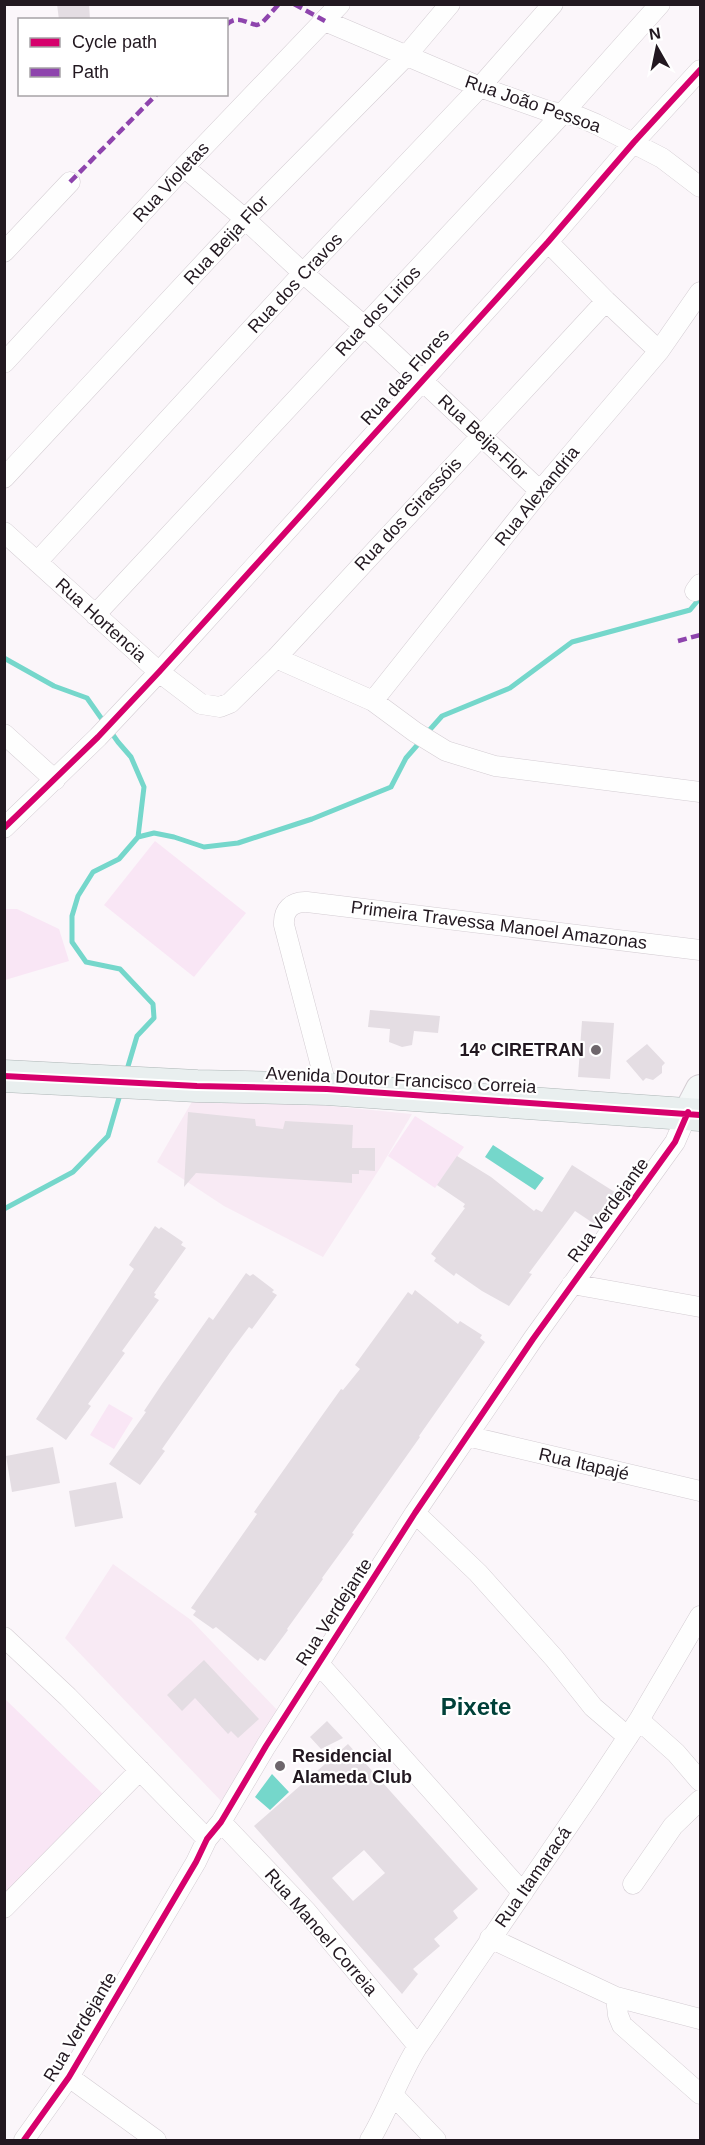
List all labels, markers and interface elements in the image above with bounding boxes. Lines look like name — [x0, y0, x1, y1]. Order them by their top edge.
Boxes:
legend — [18, 18, 228, 96]
north arrow — [627, 18, 687, 78]
text: N — [648, 24, 662, 43]
text: Cycle path — [72, 32, 157, 52]
text: Path — [72, 62, 109, 82]
street label: Rua João Pessoa — [463, 71, 604, 137]
street label: Rua Violetas — [129, 138, 213, 226]
street label: Rua Beija Flor — [180, 191, 272, 289]
street label: Rua dos Cravos — [244, 229, 346, 337]
street label: Rua dos Lirios — [331, 262, 425, 360]
street label: Rua das Flores — [357, 325, 453, 429]
street label: Rua Beija-Flor — [434, 390, 532, 484]
street label: Rua Alexandria — [491, 442, 584, 550]
street label: Rua dos Girassóis — [351, 453, 465, 575]
street label: Rua Hortencia — [52, 574, 151, 667]
street label: Primeira Travessa Manoel Amazonas — [350, 897, 648, 953]
place label: 14º CIRETRAN — [459, 1040, 584, 1060]
marker: 14º CIRETRAN — [589, 1043, 603, 1057]
street label: Avenida Doutor Francisco Correia — [265, 1063, 538, 1097]
street label: Rua Verdejante — [563, 1154, 653, 1266]
street label: Rua Itapajé — [537, 1444, 631, 1484]
street label: Rua Verdejante — [292, 1555, 376, 1669]
district label: Pixete — [441, 1693, 511, 1720]
place label: Residencial Alameda Club — [292, 1746, 412, 1787]
marker: Residencial Alameda Club — [273, 1759, 287, 1773]
street label: Rua Itamaracá — [491, 1822, 576, 1931]
street label: Rua Manoel Correia — [261, 1865, 382, 2000]
street label: Rua Verdejante — [39, 1969, 121, 2085]

